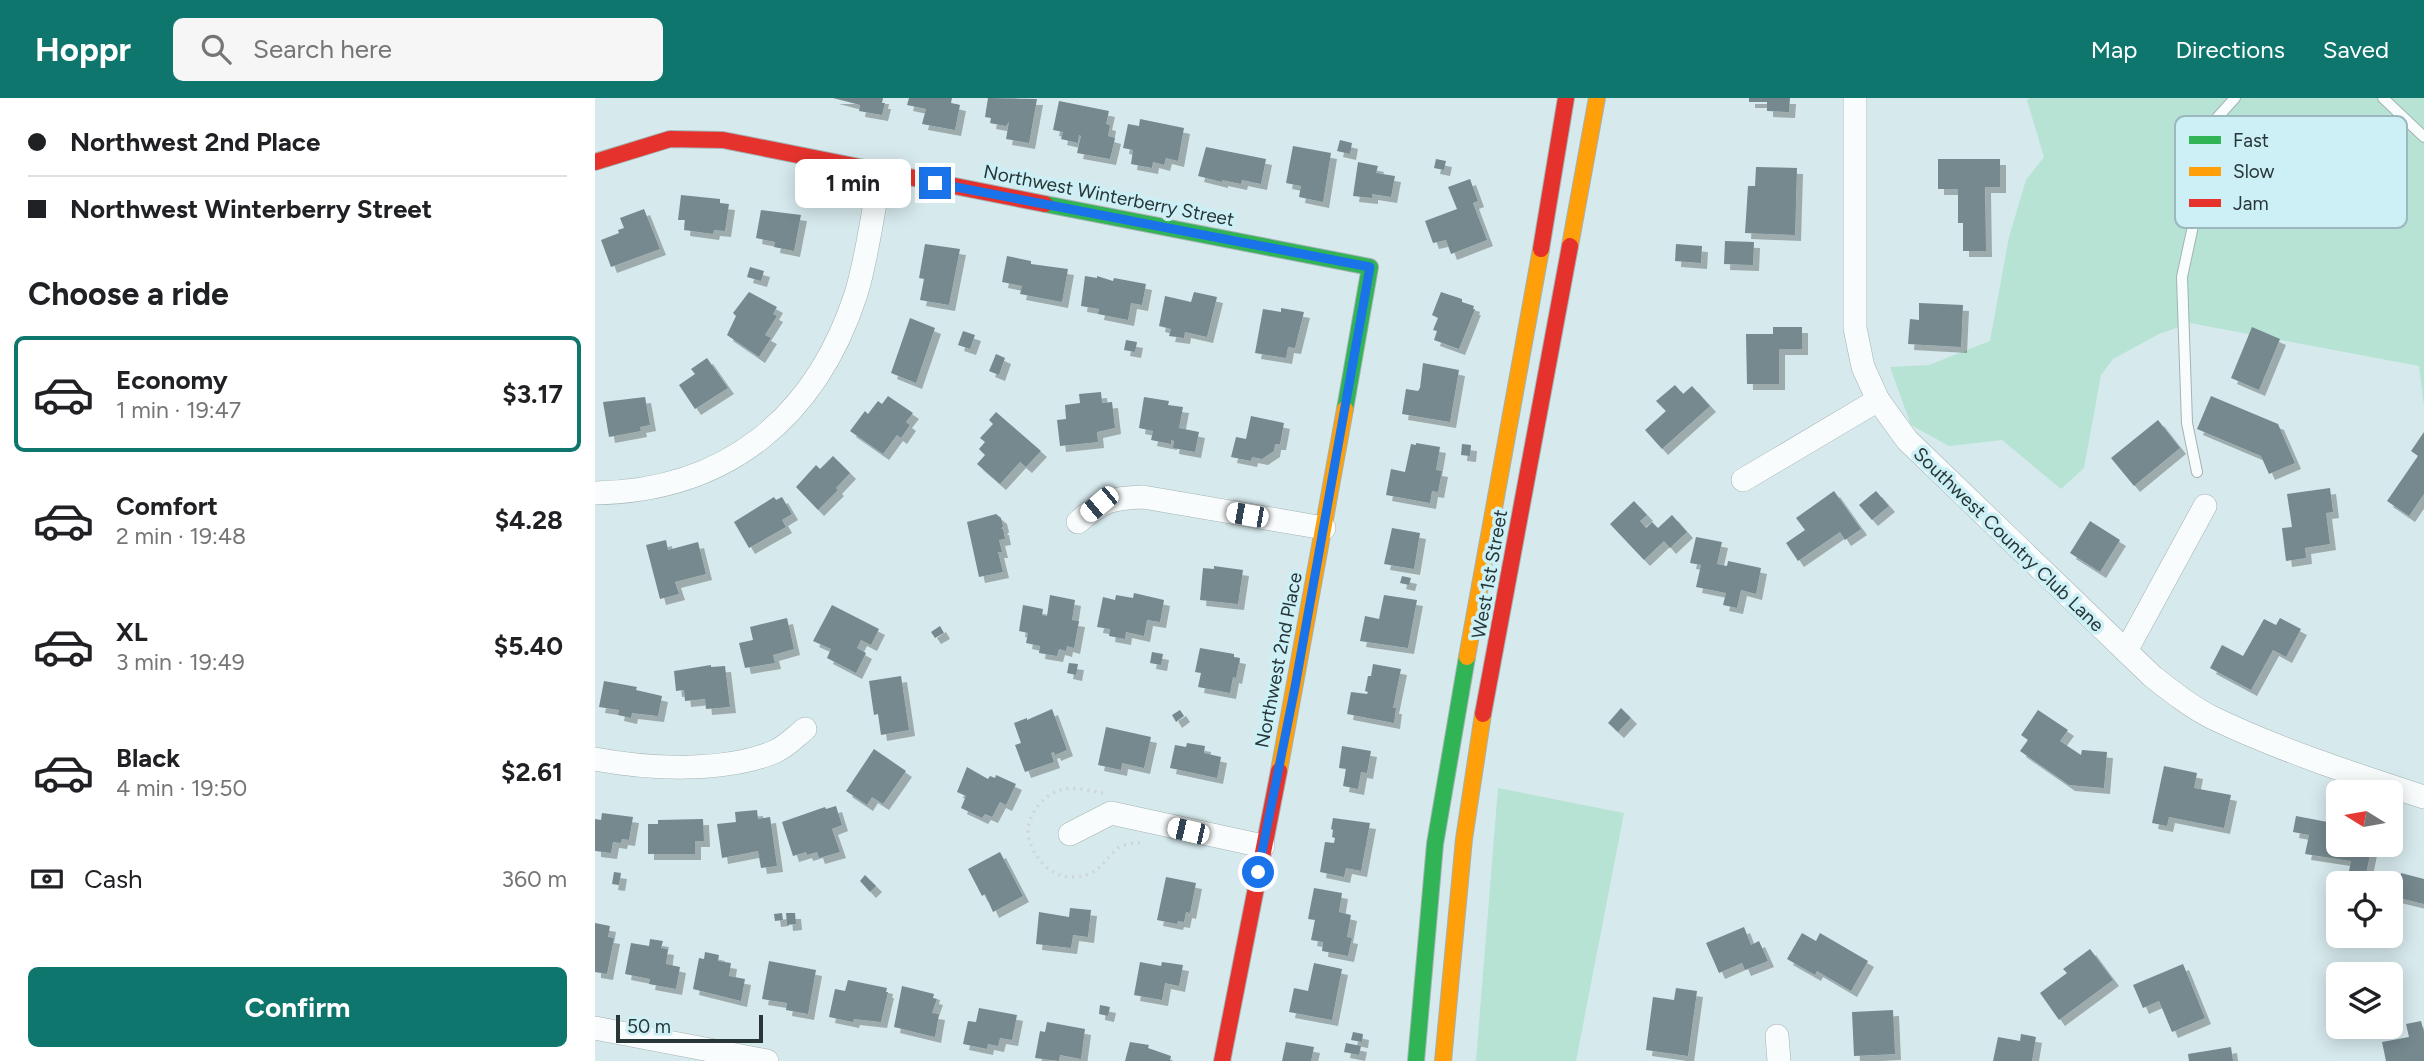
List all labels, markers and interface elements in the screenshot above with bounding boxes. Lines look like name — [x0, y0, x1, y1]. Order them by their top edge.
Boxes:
search box — [173, 18, 663, 81]
text: Hoppr — [35, 30, 131, 69]
icon: search — [197, 30, 235, 68]
text: Search here — [253, 33, 392, 65]
text: Map — [2091, 35, 2137, 64]
text: Directions — [2175, 35, 2285, 64]
text: Saved — [2323, 35, 2389, 64]
legend — [2175, 116, 2407, 228]
text: Northwest 2nd Place — [70, 126, 320, 158]
text: Fast — [2233, 129, 2269, 152]
callout: 1 min — [795, 158, 911, 208]
street label: Northwest Winterberry Street — [982, 160, 1236, 231]
text: Slow — [2233, 160, 2275, 183]
route end — [919, 167, 951, 199]
text: 1 min — [826, 169, 880, 197]
text: Jam — [2233, 192, 2269, 215]
text: Northwest Winterberry Street — [70, 193, 432, 225]
text: Choose a ride — [28, 275, 229, 313]
icon: car — [32, 363, 95, 426]
text: Economy — [116, 364, 228, 396]
text: $3.17 — [502, 378, 563, 410]
text: 1 min · 19:47 — [116, 396, 241, 424]
street label: Southwest Country Club Lane — [1909, 442, 2109, 636]
car — [1077, 482, 1122, 526]
icon: car — [32, 489, 95, 552]
text: Comfort — [116, 490, 218, 522]
car — [1225, 501, 1270, 529]
text: $4.28 — [495, 504, 563, 536]
street label: West 1st Street — [1467, 508, 1512, 640]
text: 2 min · 19:48 — [116, 522, 246, 550]
street label: Northwest 2nd Place — [1250, 570, 1307, 750]
icon: car — [32, 615, 95, 678]
text: XL — [116, 616, 148, 648]
text: $5.40 — [494, 630, 563, 662]
text: 3 min · 19:49 — [116, 648, 245, 676]
icon: car — [32, 741, 95, 804]
text: Black — [116, 742, 180, 774]
text: $2.61 — [501, 756, 563, 788]
text: 4 min · 19:50 — [116, 774, 247, 802]
north arrow — [2326, 780, 2403, 858]
map controls — [2326, 780, 2403, 1039]
car — [1166, 816, 1211, 846]
route start — [1242, 856, 1274, 888]
icon: cash — [28, 860, 66, 898]
text: Cash — [84, 863, 143, 895]
text: 360 m — [501, 865, 567, 893]
button: locate — [2326, 871, 2403, 948]
button: layers — [2326, 962, 2403, 1039]
button: Confirm — [28, 967, 567, 1047]
scale bar — [616, 1012, 763, 1044]
text: 50 m — [627, 1015, 671, 1038]

